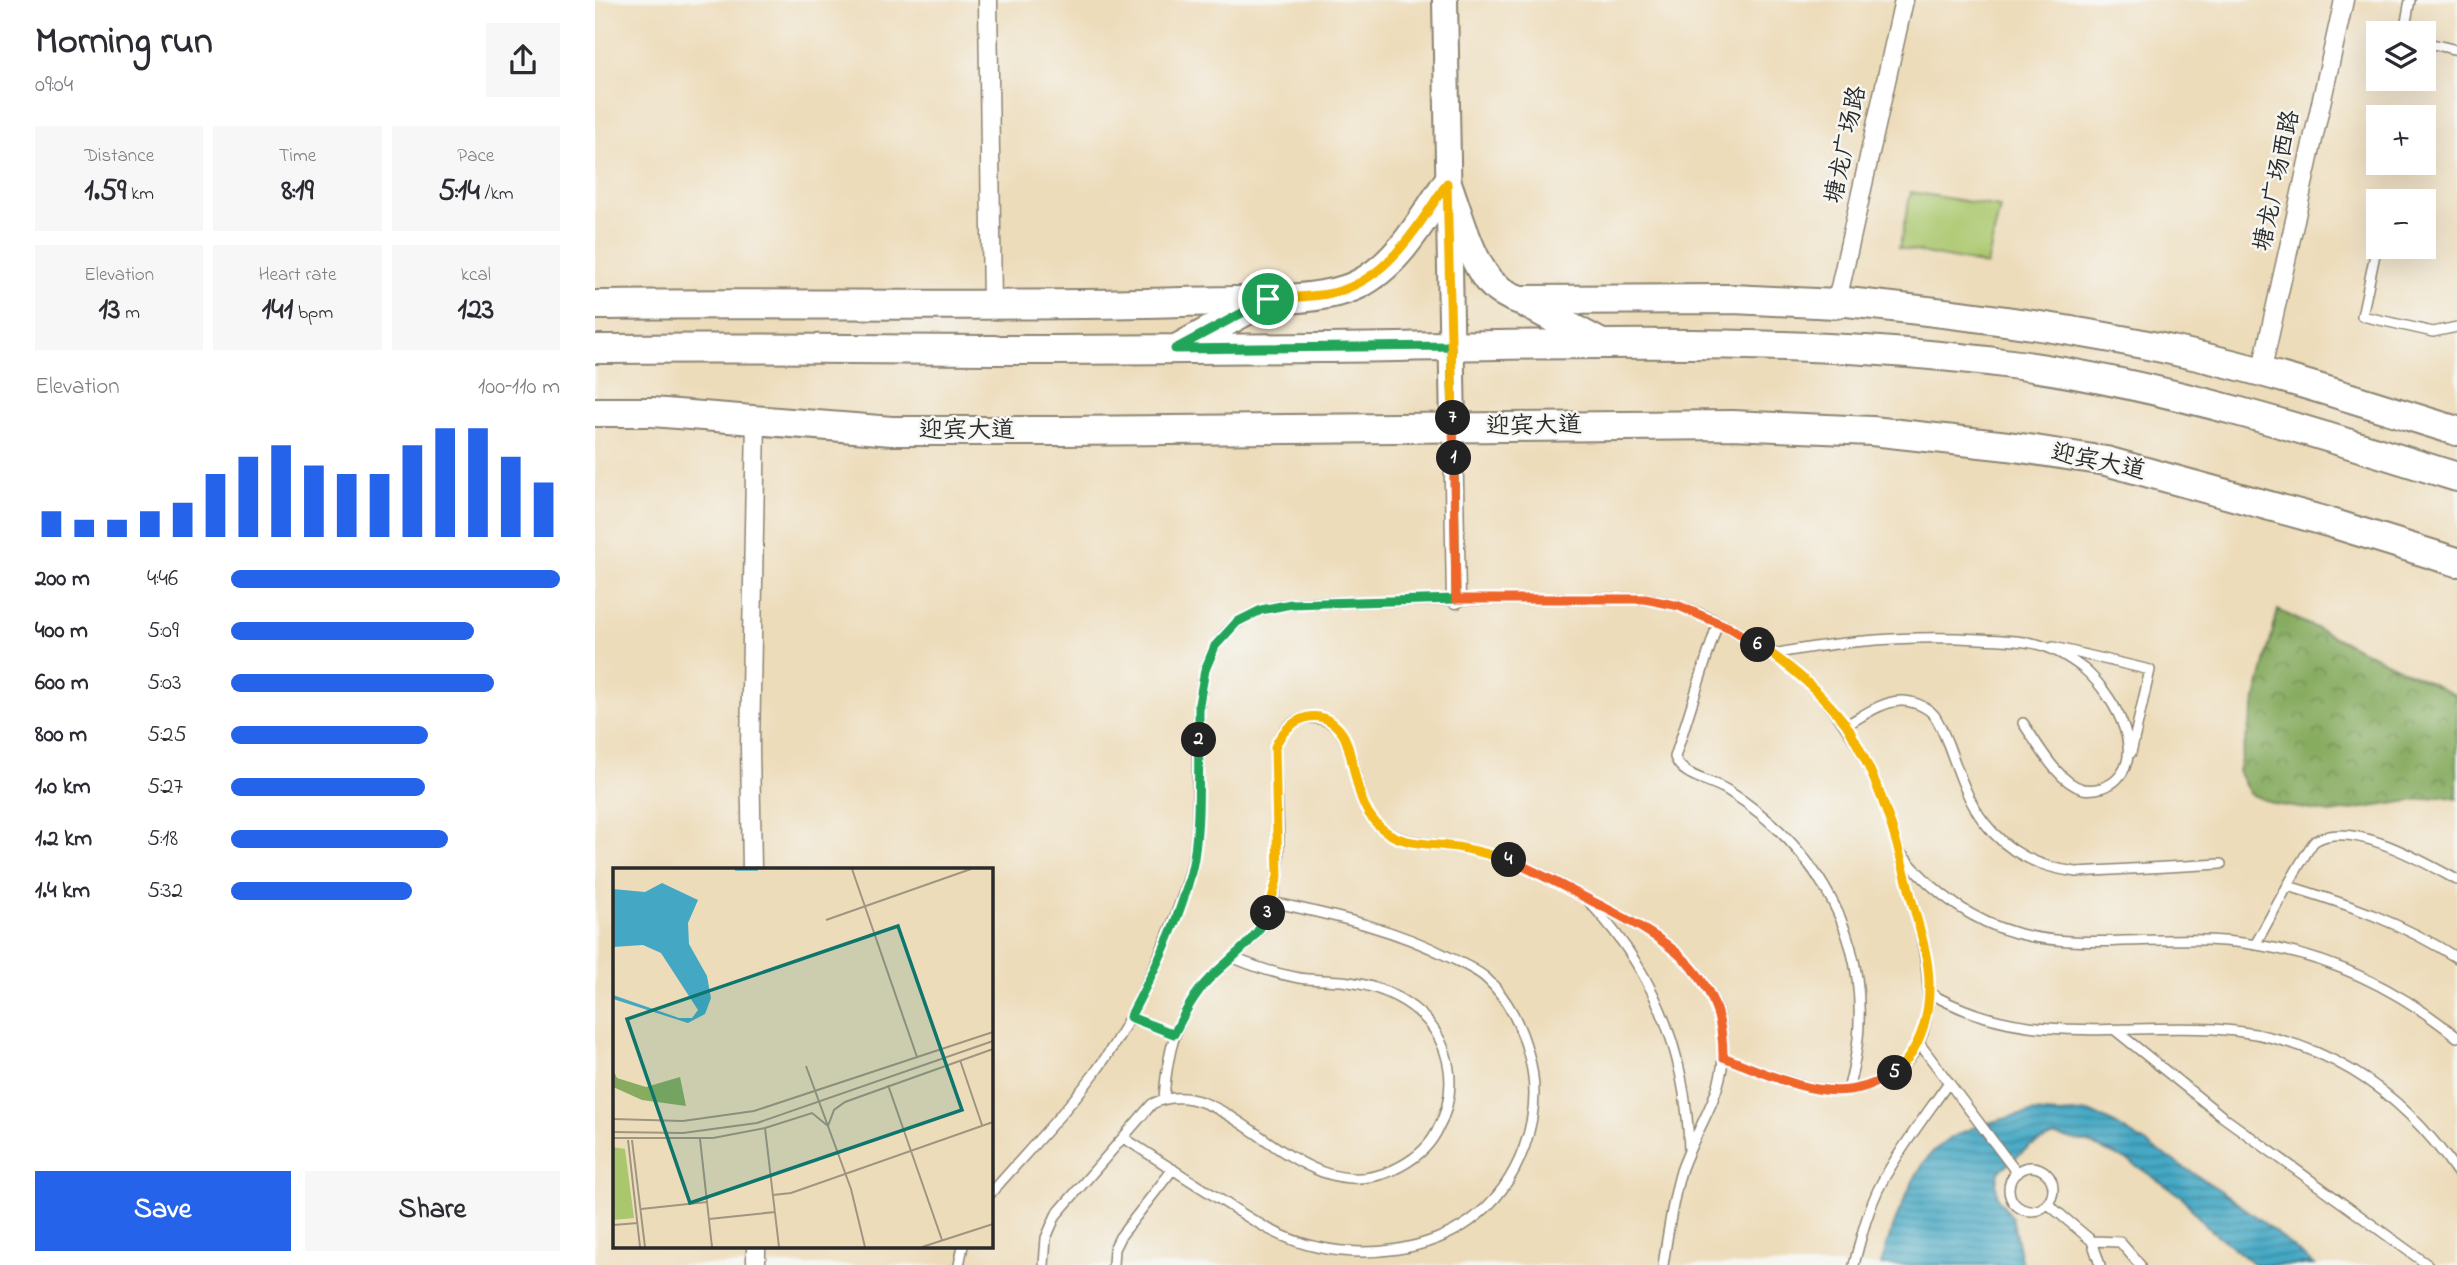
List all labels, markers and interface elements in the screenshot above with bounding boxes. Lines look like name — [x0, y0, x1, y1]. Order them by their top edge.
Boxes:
text: Morning run — [35, 15, 213, 71]
map controls — [2366, 21, 2436, 259]
button: layers — [2366, 21, 2436, 91]
button: share — [486, 23, 560, 97]
text: 09:04 — [35, 69, 73, 102]
street label: 塘龙广场路 — [1817, 83, 1877, 207]
button: + — [2366, 105, 2436, 175]
street label: 塘龙广场西路 — [2246, 107, 2310, 255]
text: Distance — [84, 143, 154, 170]
text: Time — [279, 143, 316, 170]
text: Pace — [457, 143, 494, 170]
text: 1.59 — [84, 170, 126, 214]
text: 8:19 — [281, 170, 314, 214]
text: 5:14 — [438, 170, 480, 214]
text: km — [126, 181, 154, 208]
text: /km — [480, 181, 513, 208]
button: − — [2366, 189, 2436, 259]
text: Elevation — [84, 262, 154, 289]
text: Heart rate — [259, 262, 336, 289]
text: kcal — [461, 262, 491, 289]
pin — [1238, 269, 1298, 329]
icon: arrive — [1249, 280, 1287, 318]
text: 13 — [98, 289, 120, 333]
text: 141 — [262, 289, 293, 333]
text: 123 — [457, 289, 494, 333]
text: m — [120, 300, 140, 327]
text: bpm — [293, 300, 333, 327]
text: Elevation — [35, 371, 120, 404]
text: 100–110 m — [478, 371, 560, 404]
pin: 7 — [1435, 400, 1471, 436]
text: 7 — [1449, 404, 1456, 431]
street label: 迎宾大道 — [1486, 409, 1582, 445]
street label: 迎宾大道 — [919, 414, 1015, 449]
street label: 迎宾大道 — [2047, 436, 2149, 490]
pin: 1 — [1437, 440, 1471, 476]
text: 1 — [1450, 444, 1457, 471]
text: 200 m — [35, 563, 90, 596]
text: 4:46 — [147, 563, 178, 596]
text: 400 m — [35, 615, 88, 648]
text: 5:09 — [147, 615, 179, 648]
pin: 6 — [1741, 628, 1775, 662]
text: 6 — [1753, 631, 1762, 658]
text: 600 m — [35, 667, 89, 700]
text: 5:03 — [147, 667, 182, 700]
text: 800 m — [35, 719, 87, 752]
text: 5:25 — [147, 719, 187, 752]
pin: 2 — [1181, 722, 1217, 758]
text: 2 — [1194, 726, 1203, 753]
text: 1.0 km — [35, 771, 91, 804]
text: 5:27 — [147, 771, 183, 804]
text: 1.2 km — [35, 823, 92, 856]
text: 5:18 — [147, 823, 178, 856]
pin: 4 — [1492, 842, 1527, 878]
text: 4 — [1505, 846, 1512, 873]
inset map — [613, 868, 992, 1248]
text: 1.4 km — [35, 875, 90, 908]
text: 5:32 — [147, 875, 183, 908]
pin: 3 — [1251, 895, 1285, 930]
text: 3 — [1264, 899, 1271, 926]
pin: 5 — [1877, 1056, 1913, 1090]
text: 5 — [1889, 1059, 1900, 1086]
button: Save — [35, 1171, 291, 1251]
button: Share — [305, 1171, 560, 1251]

